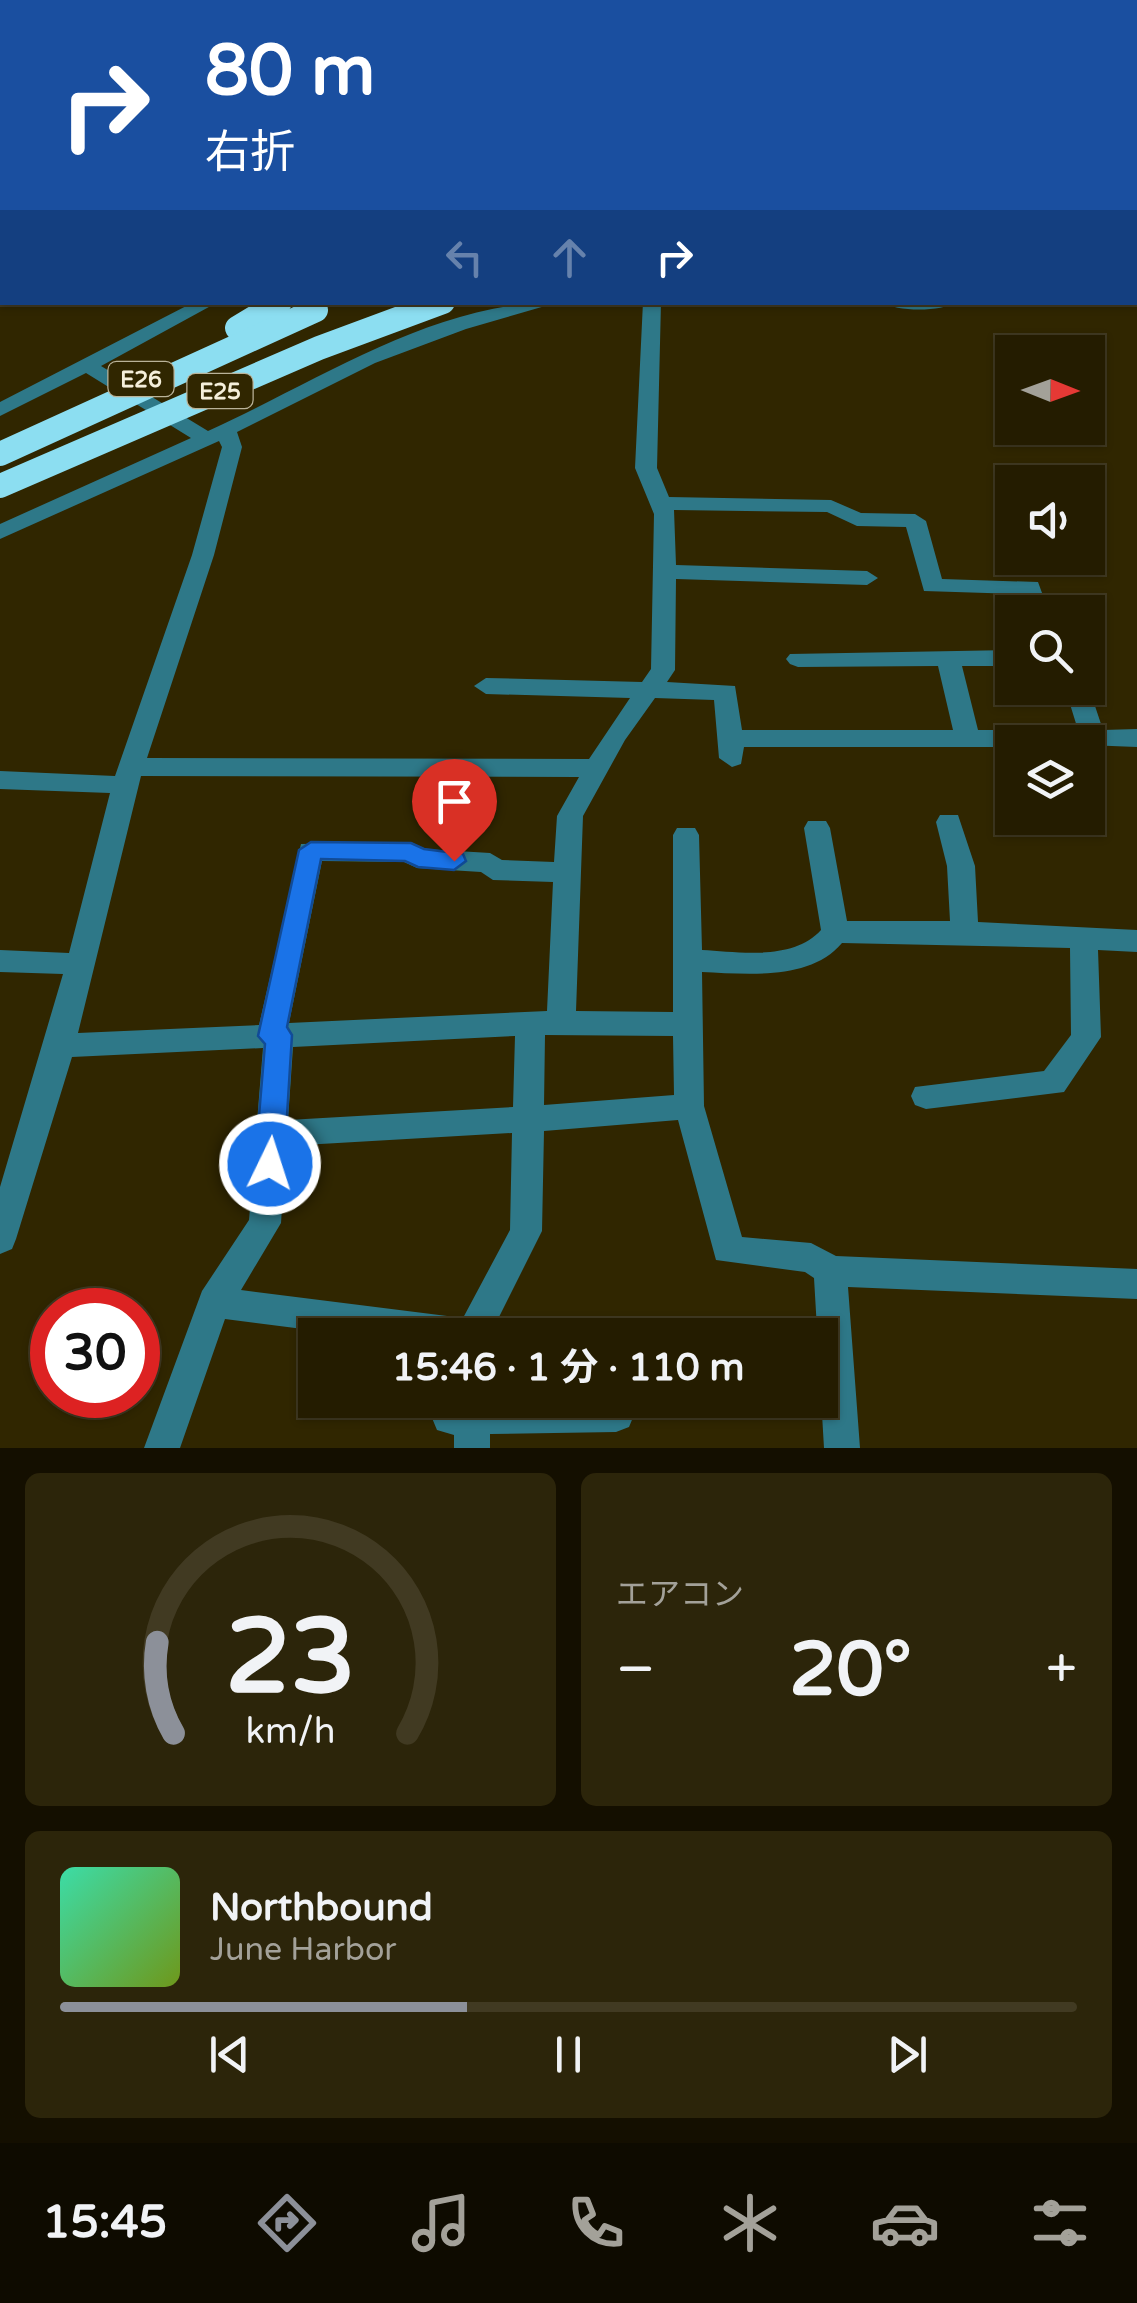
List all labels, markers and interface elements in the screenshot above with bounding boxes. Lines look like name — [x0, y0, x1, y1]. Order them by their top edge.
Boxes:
text: 80 m — [205, 30, 375, 114]
icon: right — [40, 40, 170, 170]
text: 右折 — [205, 126, 295, 180]
icon: left — [437, 230, 492, 285]
icon: ahead — [542, 230, 597, 285]
icon: right — [647, 230, 702, 285]
north arrow — [995, 335, 1105, 445]
map controls — [995, 335, 1105, 835]
road number: E26 — [108, 362, 174, 396]
road number: E25 — [188, 374, 252, 408]
button: sound — [995, 465, 1105, 575]
button: search — [995, 595, 1105, 705]
button: layers — [995, 725, 1105, 835]
pin — [412, 759, 497, 862]
icon: arrive — [427, 774, 482, 829]
position arrow — [218, 1112, 322, 1216]
speed limit sign: 30 — [30, 1288, 160, 1418]
text: 15:46 · 1 分 · 110 m — [392, 1345, 744, 1391]
text: エアコン — [616, 1576, 744, 1614]
text: 23 — [225, 1596, 356, 1721]
text: 20° — [789, 1625, 912, 1715]
text: − — [616, 1637, 655, 1703]
text: + — [1046, 1637, 1077, 1703]
text: km/h — [246, 1710, 335, 1753]
text: Northbound — [210, 1885, 433, 1931]
text: June Harbor — [210, 1931, 397, 1969]
icon: previous — [202, 2027, 257, 2082]
icon: pause — [541, 2027, 596, 2082]
icon: next — [880, 2027, 935, 2082]
icon: directions — [252, 2188, 322, 2258]
icon: music — [406, 2188, 476, 2258]
icon: phone — [561, 2188, 631, 2258]
icon: climate — [715, 2188, 785, 2258]
icon: car — [870, 2188, 940, 2258]
icon: filters — [1025, 2188, 1095, 2258]
text: 15:45 — [42, 2196, 167, 2250]

